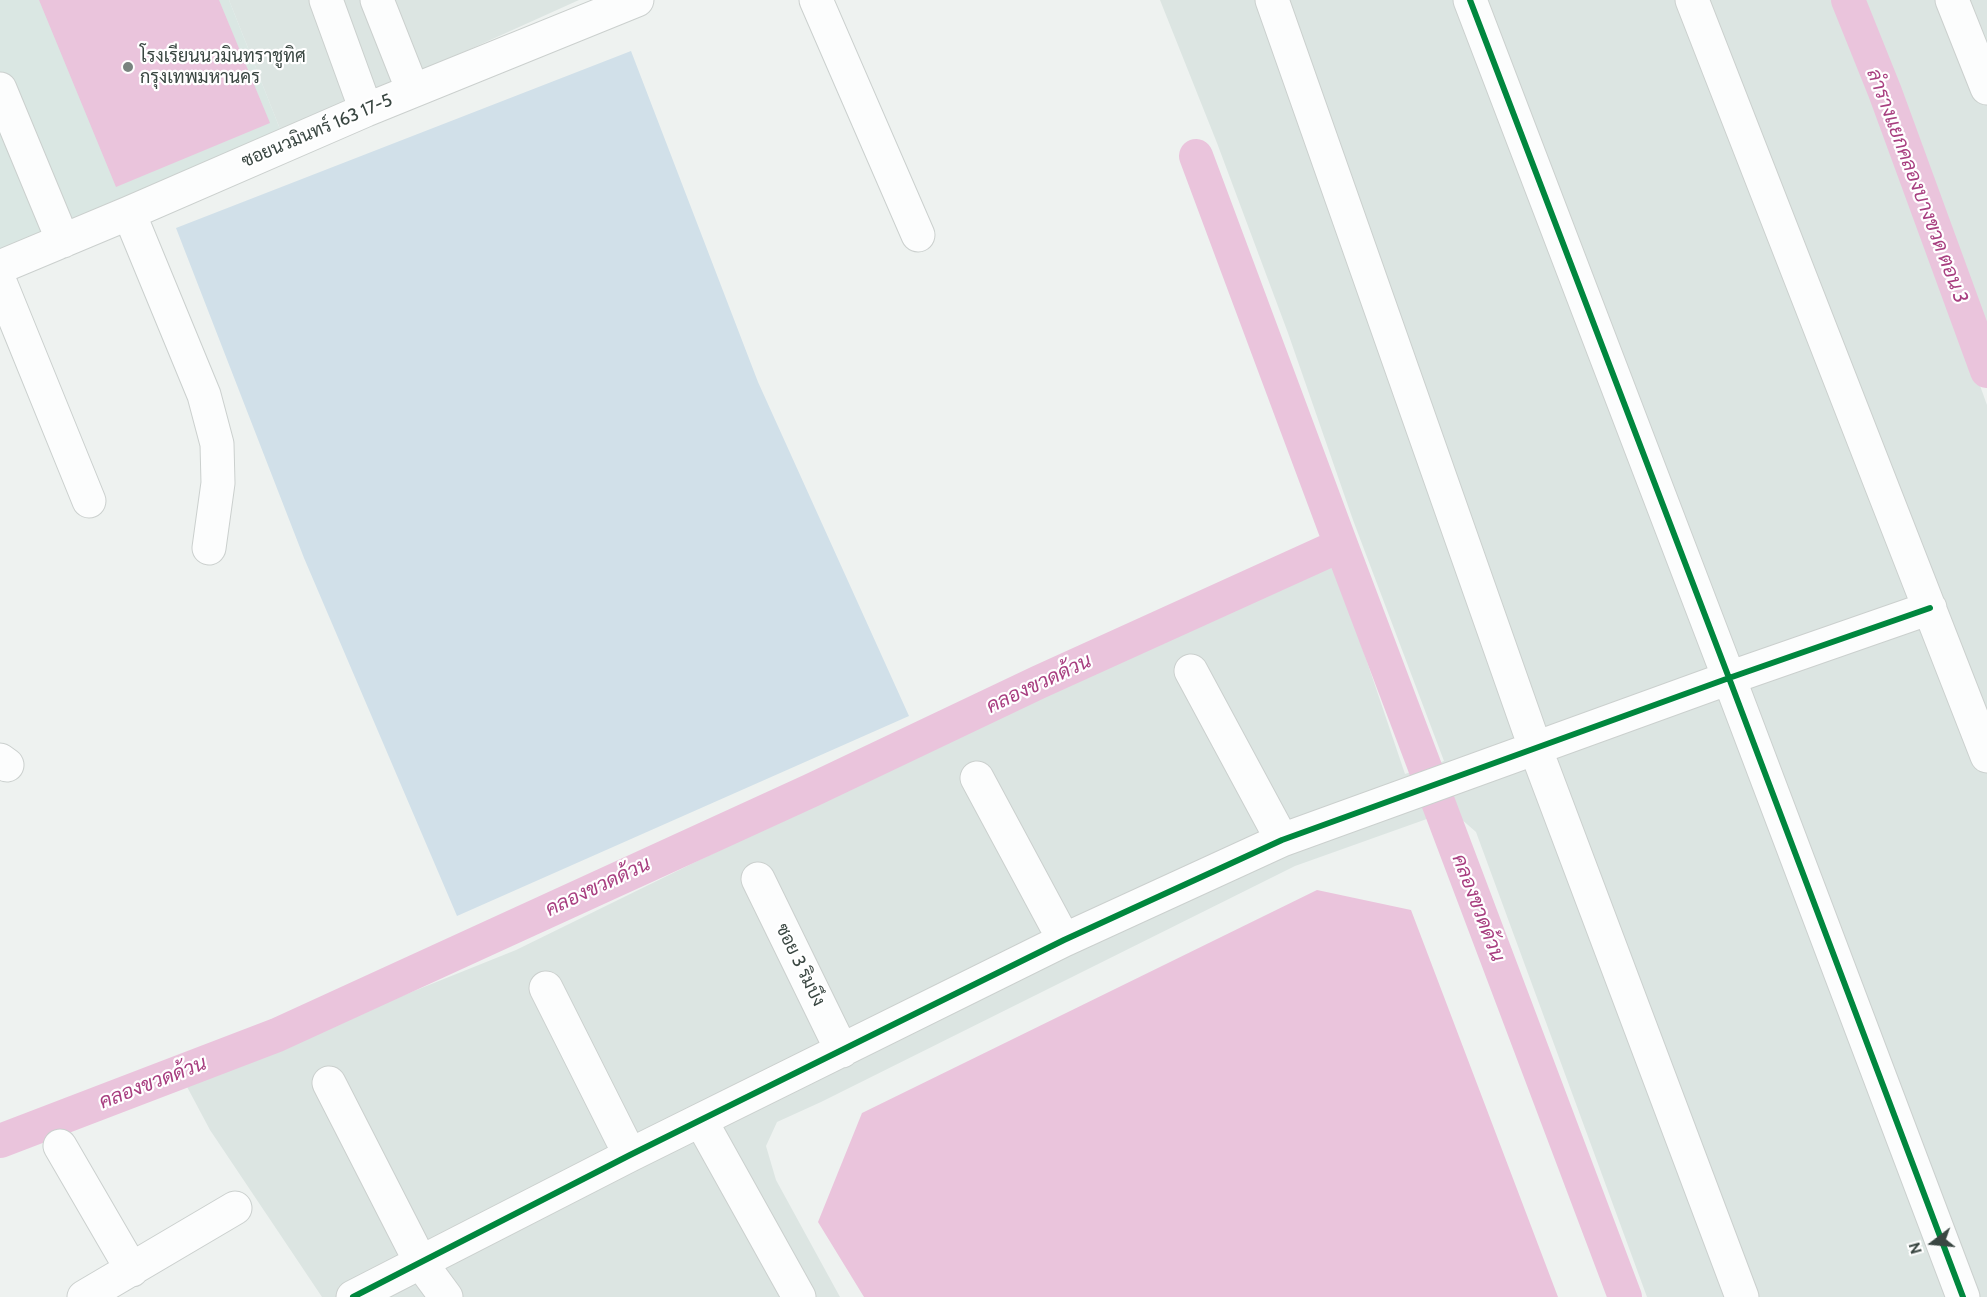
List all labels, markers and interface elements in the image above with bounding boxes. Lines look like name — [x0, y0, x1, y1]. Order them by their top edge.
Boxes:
place label: โรงเรียนนวมินทราชูทิศ กรุงเทพมหานคร — [140, 46, 306, 88]
marker: โรงเรียนนวมินทราชูทิศ กรุงเทพมหานคร — [121, 60, 135, 74]
water label: ลำรางแยกคลองบางขวด ตอน 3 — [1861, 65, 1973, 307]
street label: ซอยนวมินทร์ 163 17-5 — [238, 89, 396, 173]
water label: คลองขวดด้วน — [983, 649, 1095, 719]
water label: คลองขวดด้วน — [1447, 851, 1509, 965]
water label: คลองขวดด้วน — [542, 852, 654, 922]
street label: ซอย 3 ริมบึง — [771, 920, 829, 1010]
water label: คลองขวดด้วน — [96, 1052, 210, 1114]
north arrow — [1903, 1213, 1963, 1273]
text: N — [1905, 1240, 1926, 1256]

